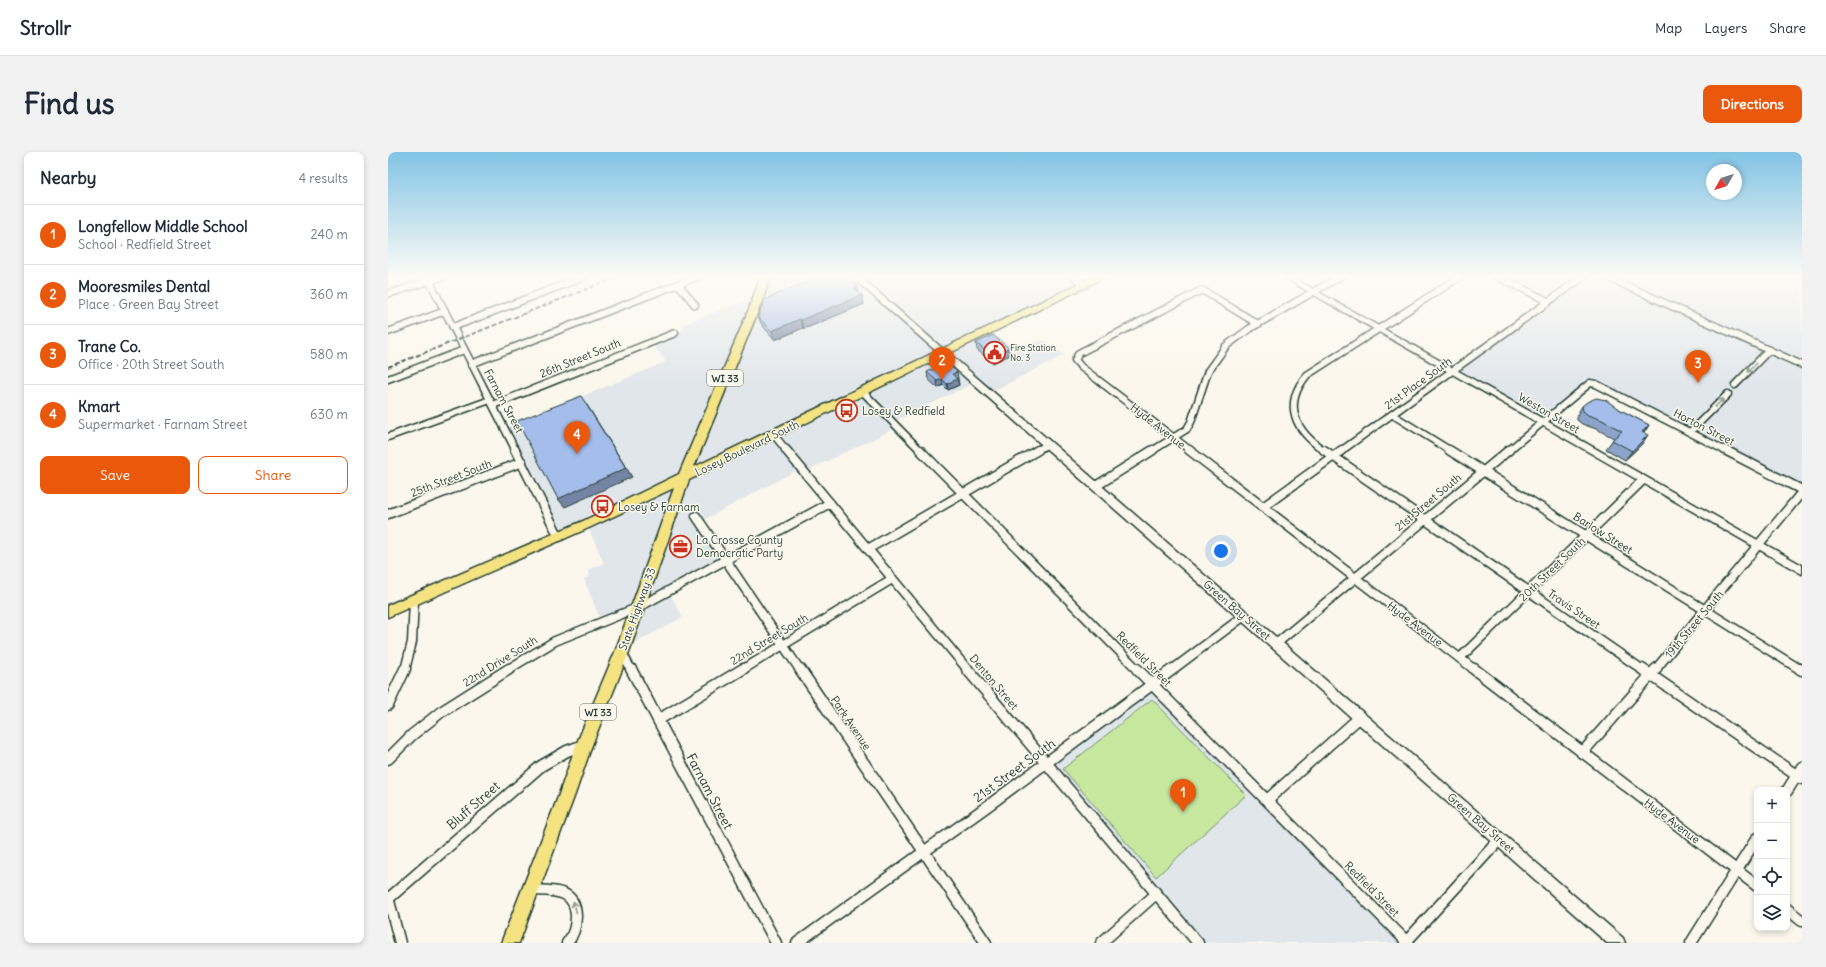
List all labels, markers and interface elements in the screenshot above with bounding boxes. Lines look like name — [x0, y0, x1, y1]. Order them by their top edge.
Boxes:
text: Strollr — [20, 16, 71, 40]
text: Map — [1655, 19, 1682, 37]
text: Layers — [1704, 19, 1747, 37]
text: Share — [1769, 19, 1806, 37]
button: Directions — [1703, 85, 1802, 123]
text: Find us — [24, 86, 115, 122]
north arrow — [1706, 164, 1742, 200]
text: Nearby — [40, 167, 96, 189]
text: 4 results — [299, 170, 348, 187]
text: Longfellow Middle School — [78, 217, 248, 236]
text: 1 — [50, 226, 56, 243]
text: 240 m — [311, 226, 348, 243]
text: School · Redfield Street — [78, 236, 211, 253]
text: Mooresmiles Dental — [78, 277, 210, 296]
text: 2 — [49, 286, 57, 303]
text: 360 m — [310, 286, 348, 303]
text: Place · Green Bay Street — [78, 296, 219, 313]
street label: 26th Street South — [538, 335, 622, 381]
text: Trane Co. — [78, 337, 141, 356]
public building icon: Fire Station No. 3 — [981, 340, 1007, 366]
place label: Fire Station No. 3 — [1010, 342, 1056, 363]
text: 3 — [49, 346, 57, 363]
text: 580 m — [310, 346, 348, 363]
pin: 2 — [929, 347, 955, 380]
pin: 3 — [1685, 350, 1711, 383]
street label: 21st Place South — [1382, 354, 1454, 412]
text: Office · 20th Street South — [78, 356, 224, 373]
one-way arrow — [1747, 363, 1757, 373]
street label: Farnam Street — [481, 366, 527, 436]
road number: WI 33 — [707, 370, 743, 386]
street label: Weston Street — [1516, 390, 1583, 436]
text: Kmart — [78, 397, 120, 416]
bus stop icon: Losey & Redfield — [834, 398, 860, 424]
one-way arrow — [1714, 398, 1724, 408]
street label: Hyde Avenue — [1128, 400, 1188, 452]
place label: Losey & Redfield — [862, 404, 945, 418]
text: 4 — [49, 406, 57, 423]
text: 630 m — [310, 406, 348, 423]
street label: Horton Street — [1671, 406, 1737, 449]
text: Supermarket · Farnam Street — [78, 416, 247, 433]
street label: Losey Boulevard South — [693, 417, 801, 479]
pin: 4 — [564, 421, 590, 454]
button: Save — [40, 456, 190, 494]
button: Share — [198, 456, 348, 494]
street label: 25th Street South — [408, 456, 494, 500]
street label: 21st Street South — [1392, 470, 1464, 534]
bus stop icon: Losey & Farnam — [590, 494, 616, 520]
place label: Losey & Farnam — [618, 500, 700, 514]
street label: Barlow Street — [1571, 509, 1635, 557]
office icon: La Crosse County Democratic Party — [668, 533, 694, 559]
place label: La Crosse County Democratic Party — [696, 533, 783, 560]
street label: 20th Street South — [1516, 534, 1588, 604]
your location — [1211, 541, 1231, 561]
street label: State Highway 33 — [616, 566, 658, 652]
street label: Green Bay Street — [1200, 577, 1274, 643]
street label: Travis Street — [1545, 586, 1603, 632]
street label: 19th Street South — [1662, 587, 1726, 661]
street label: Hyde Avenue — [1384, 599, 1446, 649]
street label: 22nd Street South — [728, 610, 810, 668]
street label: Redfield Street — [1114, 629, 1175, 690]
street label: 22nd Drive South — [460, 633, 540, 689]
street label: Denton Street — [967, 651, 1021, 713]
street label: Park Avenue — [828, 693, 874, 753]
road number: WI 33 — [580, 704, 616, 720]
street label: 21st Street South — [970, 735, 1059, 806]
street label: Farnam Street — [682, 750, 737, 833]
street label: Bluff Street — [443, 777, 504, 833]
pin: 1 — [1170, 779, 1196, 812]
map controls — [1754, 787, 1790, 931]
button: + — [1754, 787, 1790, 823]
street label: Green Bay Street — [1444, 790, 1518, 856]
street label: Hyde Avenue — [1641, 796, 1703, 846]
button: − — [1754, 823, 1790, 859]
street label: Redfield Street — [1342, 859, 1403, 920]
button: locate — [1754, 859, 1790, 895]
button: layers — [1754, 895, 1790, 931]
one-way arrow — [570, 901, 578, 914]

